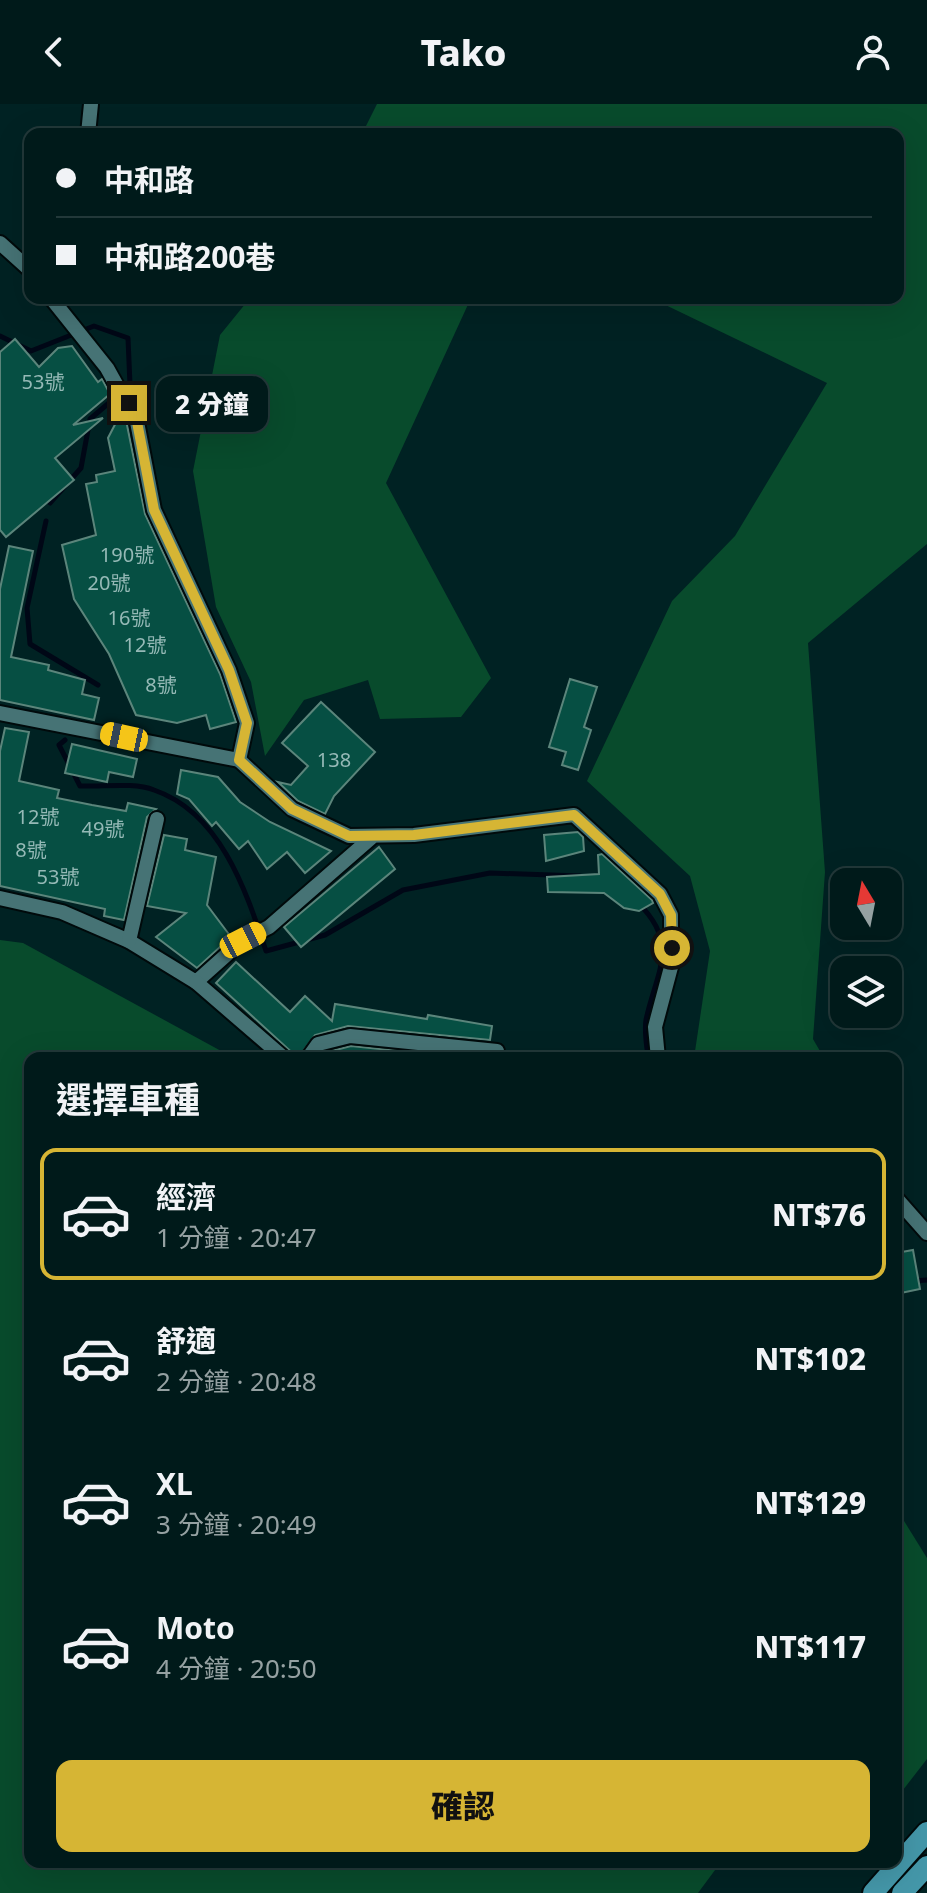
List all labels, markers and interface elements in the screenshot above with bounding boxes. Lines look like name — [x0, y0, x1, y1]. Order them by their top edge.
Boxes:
text: Tako — [421, 28, 506, 77]
icon: back — [32, 30, 76, 74]
icon: person — [851, 30, 895, 74]
text: 中和路 — [104, 159, 194, 200]
text: 中和路200巷 — [104, 236, 275, 277]
house number: 53號 — [22, 368, 64, 395]
callout: 2 分鐘 — [157, 375, 269, 431]
route end — [111, 385, 147, 421]
text: 2 分鐘 — [175, 386, 249, 422]
house number: 190號 — [100, 541, 154, 568]
house number: 20號 — [88, 569, 130, 596]
house number: 16號 — [108, 604, 150, 631]
house number: 12號 — [124, 631, 166, 658]
house number: 8號 — [145, 671, 177, 698]
car — [98, 720, 150, 754]
house number: 138 — [317, 746, 351, 773]
house number: 12號 — [17, 803, 59, 830]
house number: 49號 — [82, 815, 124, 842]
house number: 8號 — [15, 836, 47, 863]
house number: 53號 — [37, 863, 79, 890]
north arrow — [830, 868, 902, 940]
map controls — [830, 868, 902, 1028]
car — [216, 918, 270, 962]
route start — [654, 930, 690, 966]
button: layers — [830, 956, 902, 1028]
text: 選擇車種 — [56, 1075, 200, 1124]
text: 經濟 — [156, 1176, 216, 1217]
icon: car — [60, 1178, 132, 1250]
text: NT$76 — [772, 1194, 866, 1235]
text: 1 分鐘 · 20:47 — [156, 1219, 317, 1255]
text: 舒適 — [156, 1320, 216, 1361]
icon: car — [60, 1322, 132, 1394]
text: NT$102 — [755, 1338, 866, 1379]
text: 2 分鐘 · 20:48 — [156, 1363, 317, 1399]
text: XL — [156, 1463, 193, 1504]
icon: car — [60, 1466, 132, 1538]
text: NT$129 — [755, 1482, 866, 1523]
text: 3 分鐘 · 20:49 — [156, 1506, 317, 1542]
text: Moto — [156, 1607, 235, 1648]
icon: car — [60, 1610, 132, 1682]
text: NT$117 — [755, 1626, 866, 1667]
text: 4 分鐘 · 20:50 — [156, 1650, 317, 1686]
button: 確認 — [56, 1760, 870, 1852]

